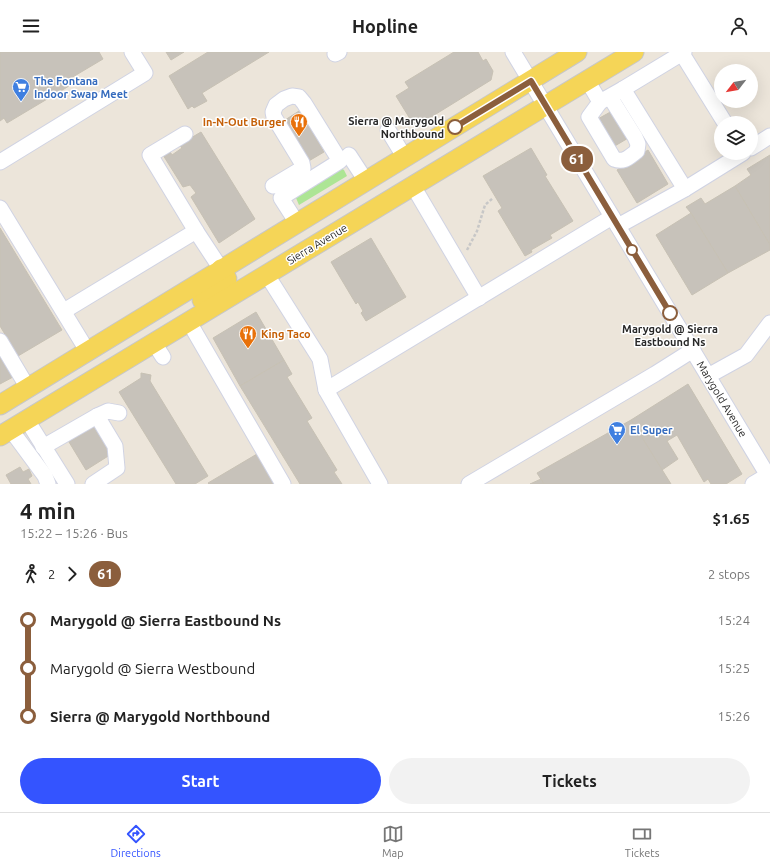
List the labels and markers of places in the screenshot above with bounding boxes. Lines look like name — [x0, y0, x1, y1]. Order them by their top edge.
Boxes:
place label: The Fontana Indoor Swap Meet — [34, 75, 128, 100]
supermarket icon: The Fontana Indoor Swap Meet — [11, 77, 31, 102]
restaurant icon: In-N-Out Burger — [289, 112, 309, 137]
place label: Sierra @ Marygold Northbound — [348, 115, 444, 140]
place label: In-N-Out Burger — [203, 116, 286, 128]
marker: Sierra @ Marygold Northbound — [447, 119, 463, 135]
unlabelled marker — [626, 244, 638, 256]
marker: Marygold @ Sierra Eastbound Ns — [662, 305, 678, 321]
place label: Marygold @ Sierra Eastbound Ns — [622, 323, 718, 348]
restaurant icon: King Taco — [238, 324, 258, 349]
place label: King Taco — [261, 328, 311, 340]
supermarket icon: El Super — [607, 420, 627, 445]
place label: El Super — [630, 424, 673, 436]

